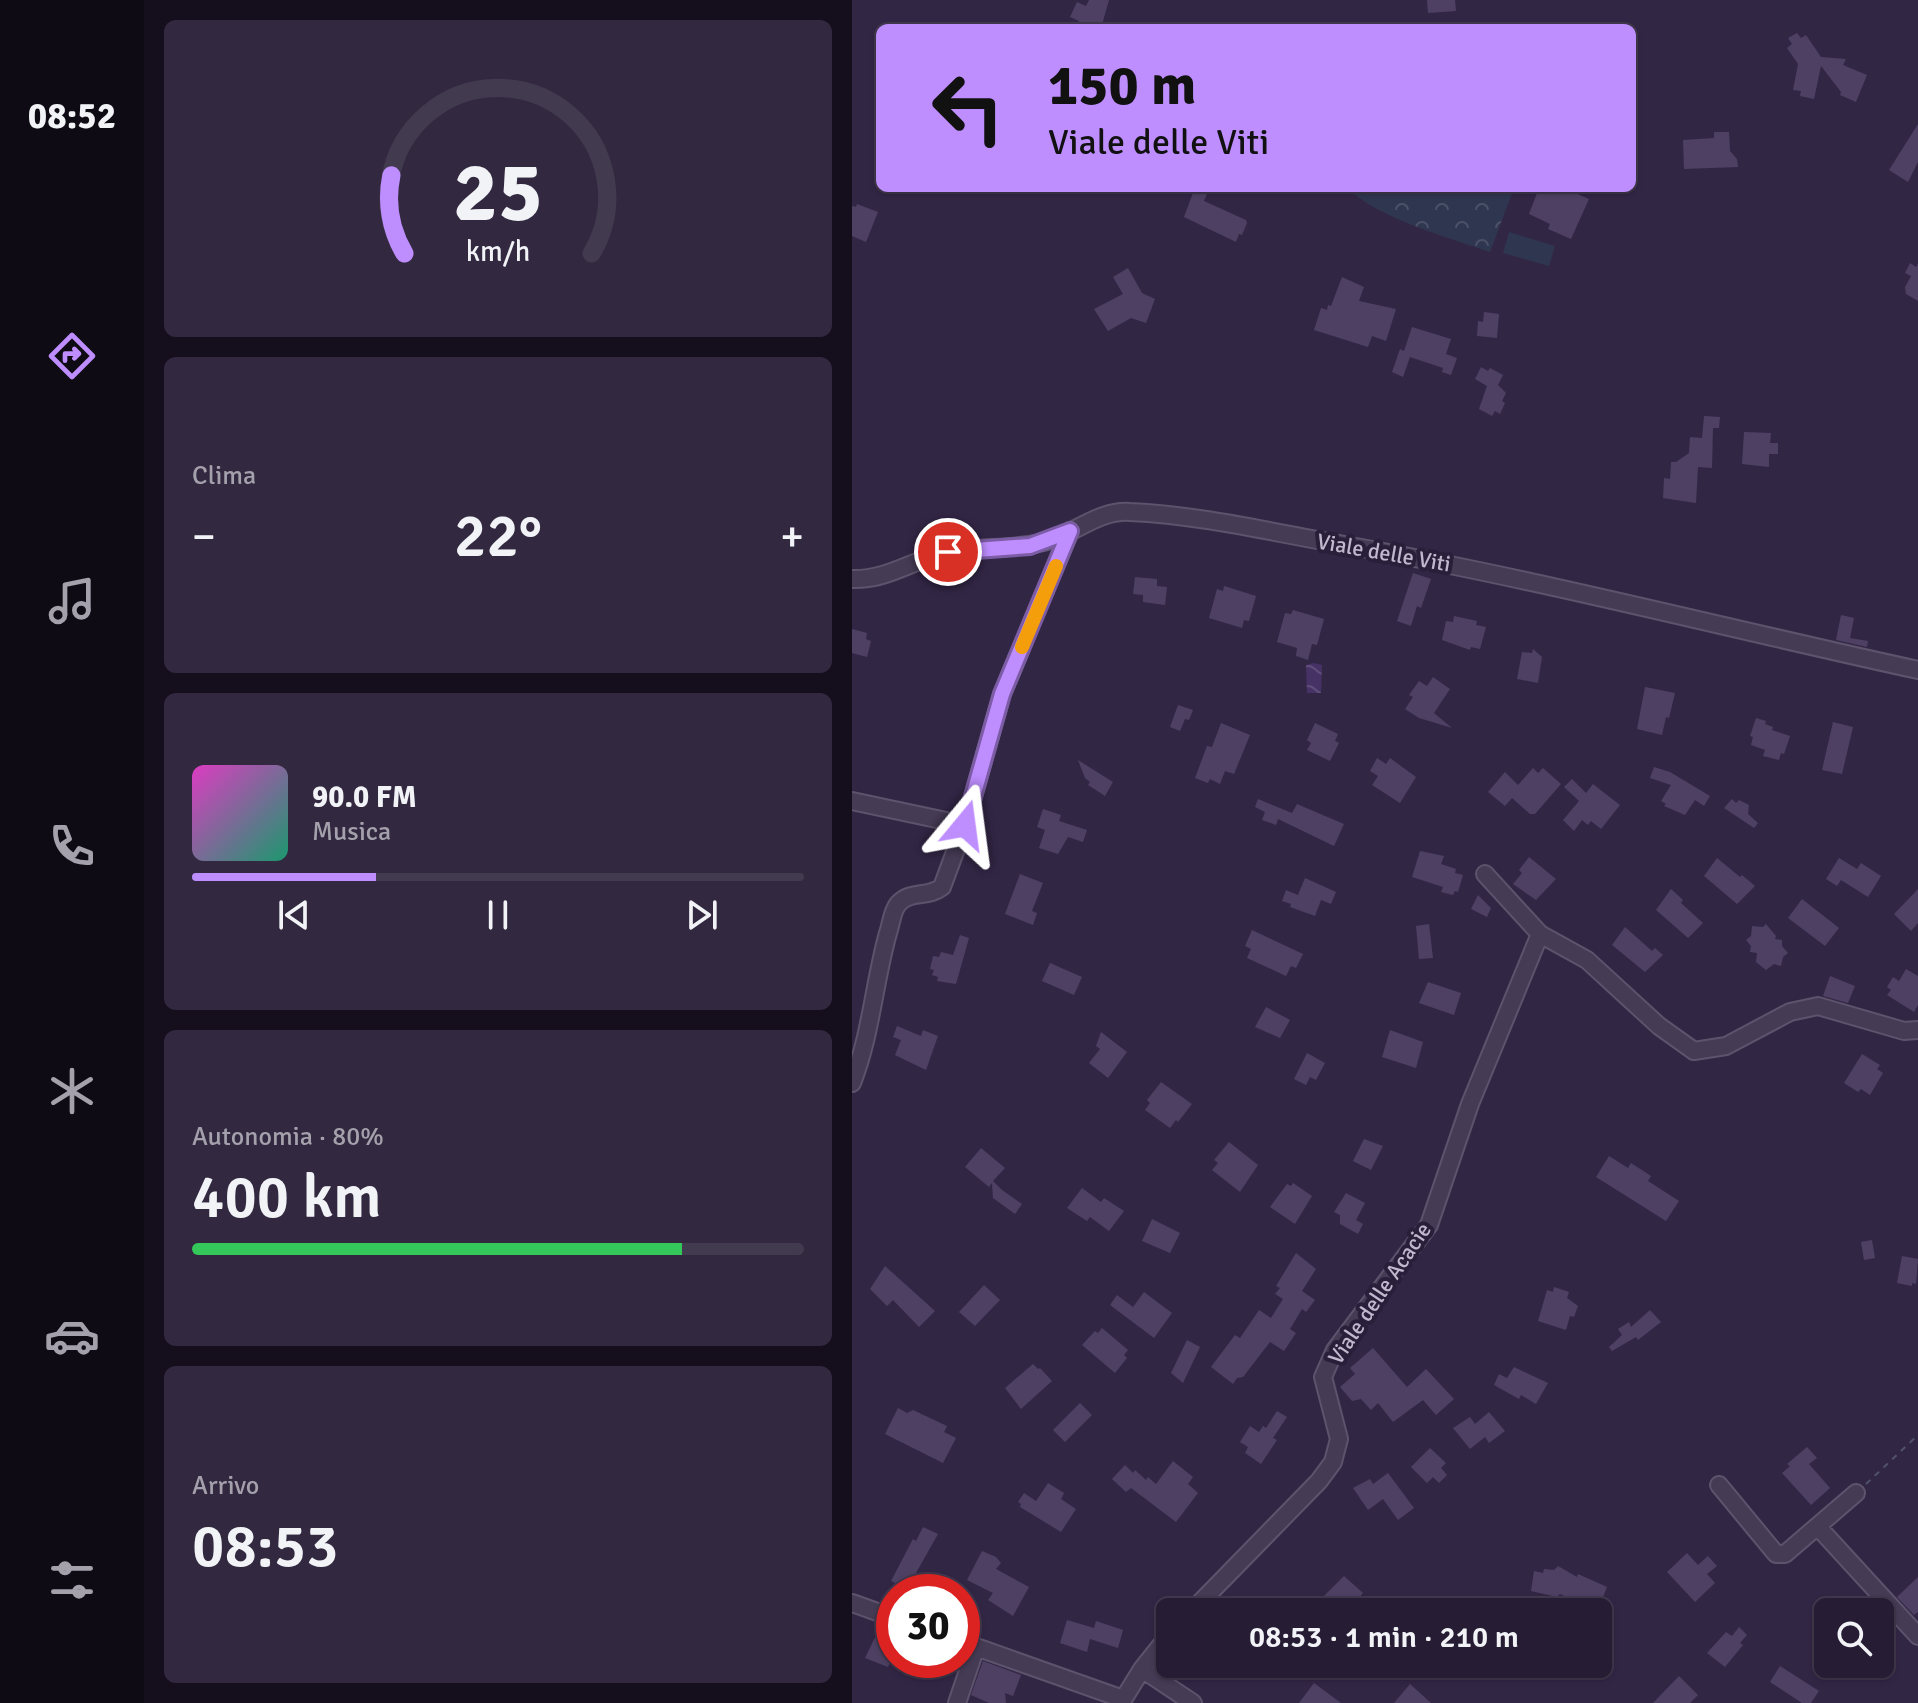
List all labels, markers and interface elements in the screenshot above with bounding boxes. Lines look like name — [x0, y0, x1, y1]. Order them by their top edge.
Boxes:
text: 150 m — [1048, 51, 1196, 120]
icon: left — [916, 56, 1020, 160]
text: 08:52 — [28, 94, 116, 139]
text: Viale delle Viti — [1048, 120, 1269, 165]
text: 25 — [453, 142, 543, 244]
text: km/h — [466, 234, 530, 269]
icon: directions — [44, 328, 100, 384]
text: Clima — [192, 460, 256, 492]
text: 22° — [454, 500, 542, 574]
text: − — [192, 510, 216, 564]
text: + — [780, 510, 804, 564]
pin — [914, 518, 982, 586]
street label: Viale delle Viti — [1315, 527, 1453, 578]
icon: arrive — [926, 530, 970, 574]
icon: music — [44, 573, 100, 629]
text: 90.0 FM — [312, 779, 417, 816]
position arrow — [923, 783, 1007, 867]
text: Musica — [312, 816, 391, 848]
icon: phone — [44, 818, 100, 874]
icon: previous — [272, 893, 316, 937]
icon: pause — [476, 893, 520, 937]
icon: next — [680, 893, 724, 937]
icon: climate — [44, 1063, 100, 1119]
text: Autonomia · 80% — [192, 1121, 384, 1153]
text: 400 km — [192, 1161, 381, 1235]
street label: Viale delle Acacie — [1322, 1217, 1437, 1369]
icon: car — [44, 1308, 100, 1364]
text: Arrivo — [192, 1470, 259, 1502]
text: 08:53 — [192, 1510, 339, 1584]
icon: filters — [44, 1552, 100, 1608]
speed limit sign: 30 — [876, 1574, 980, 1678]
map controls — [1814, 1598, 1894, 1678]
button: search — [1814, 1598, 1894, 1678]
text: 08:53 · 1 min · 210 m — [1249, 1619, 1519, 1656]

